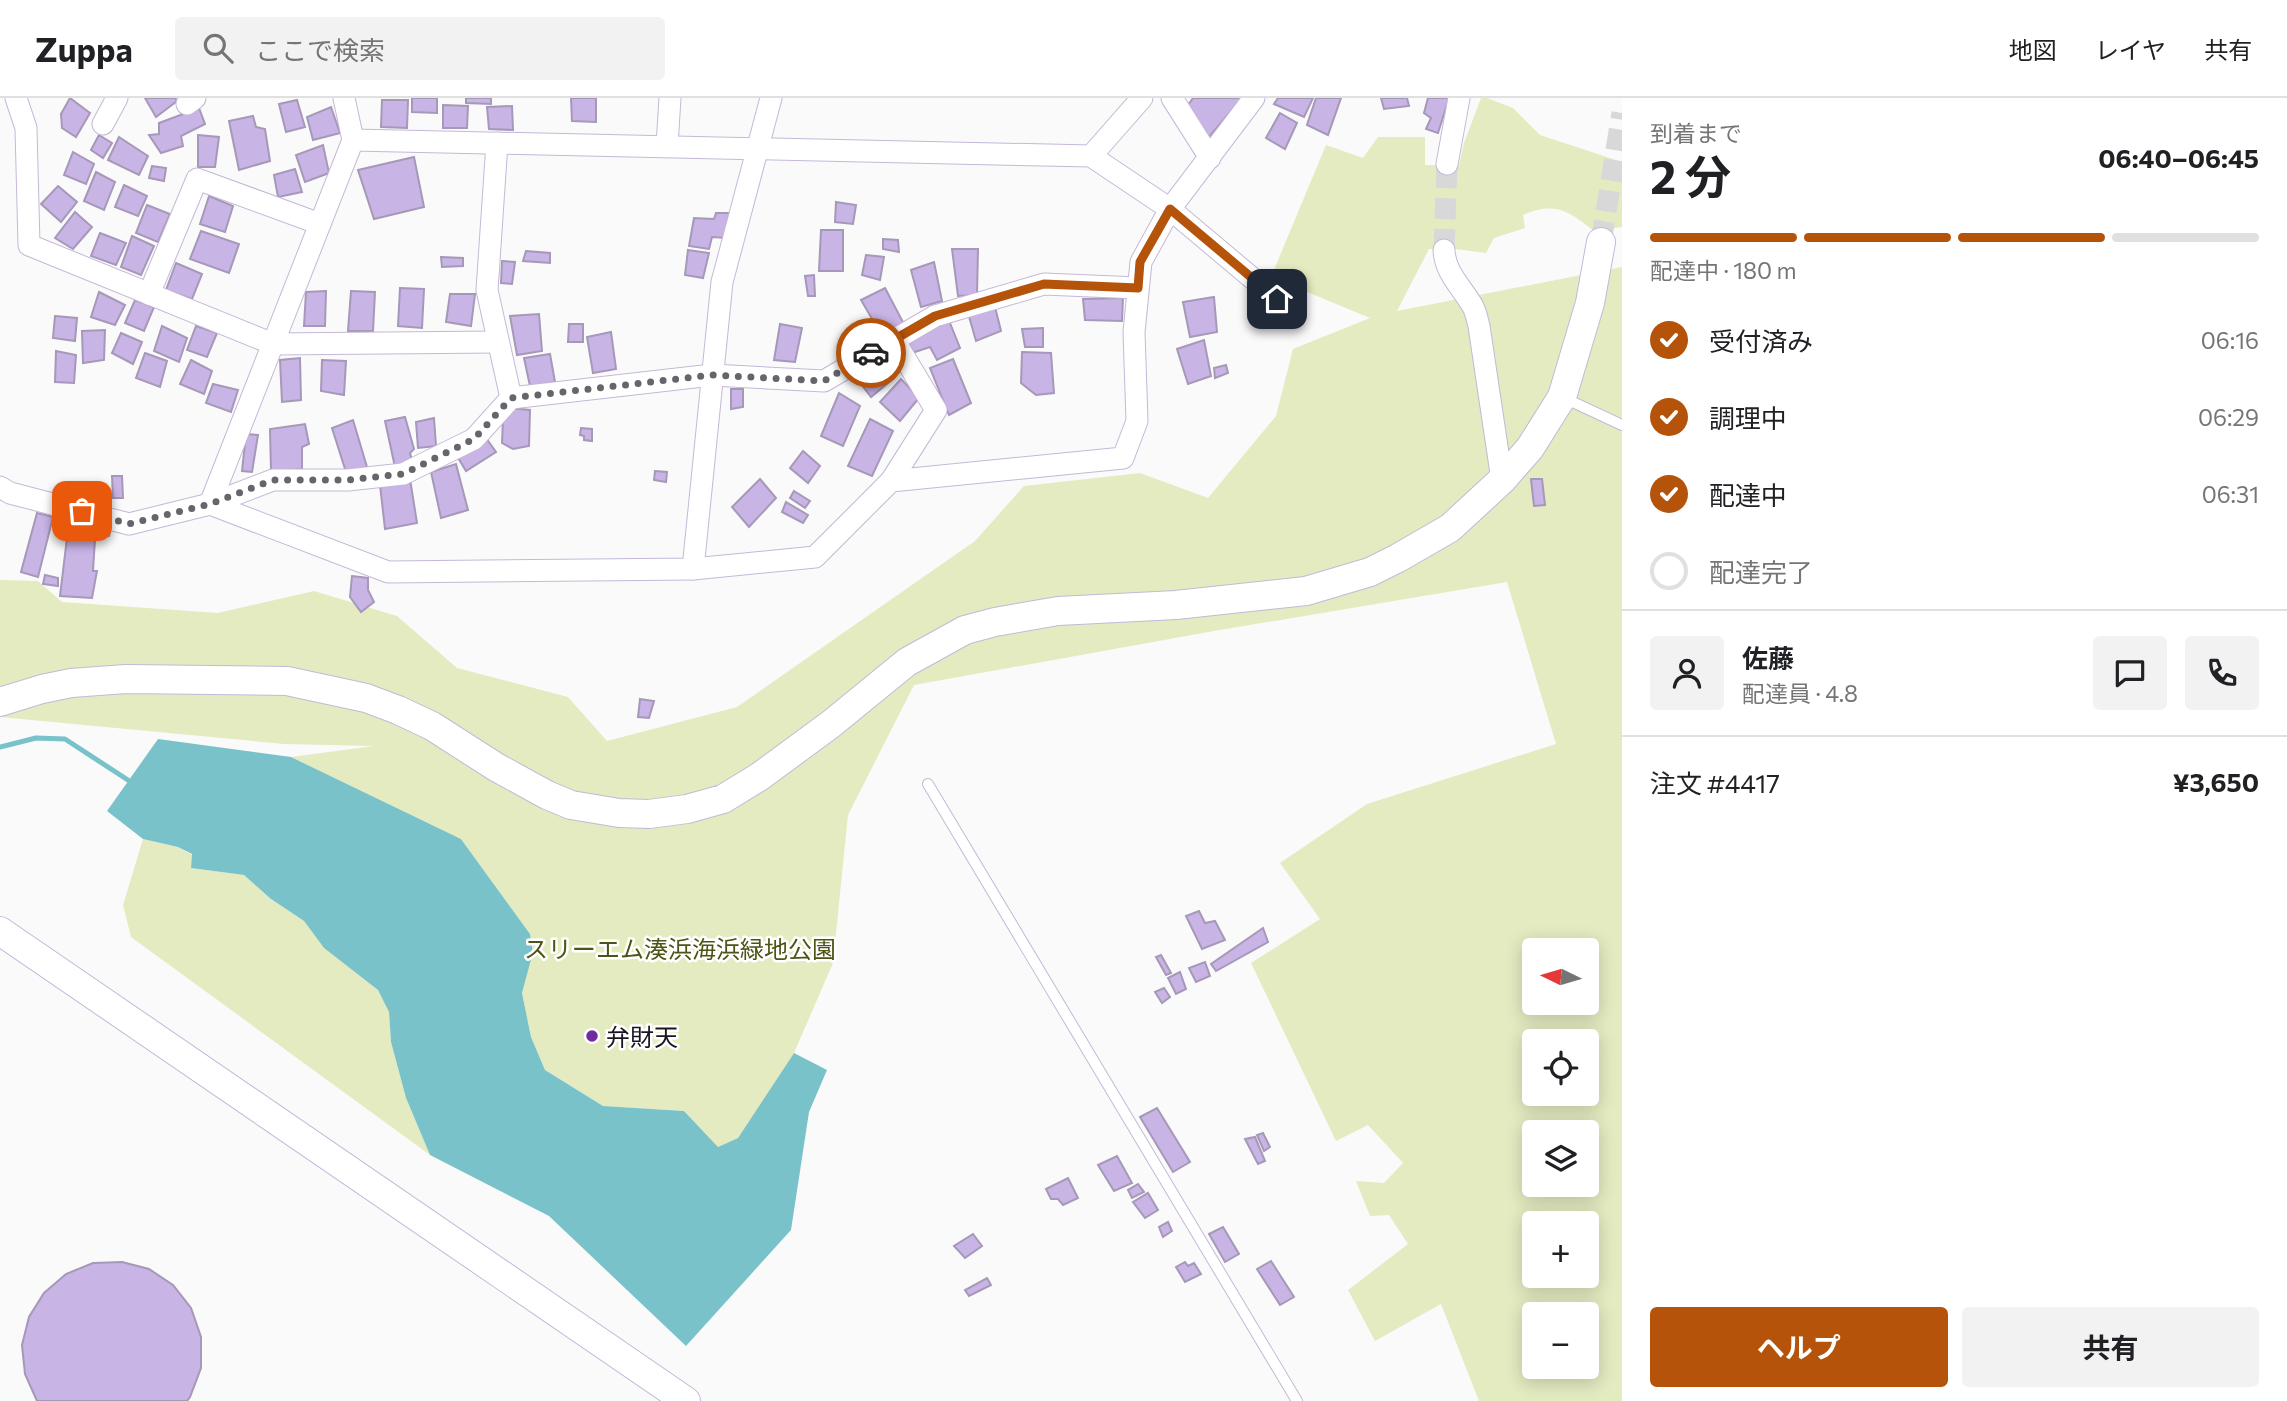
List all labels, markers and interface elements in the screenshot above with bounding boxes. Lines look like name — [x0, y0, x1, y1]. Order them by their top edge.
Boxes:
search box — [175, 17, 665, 80]
text: Zuppa — [35, 28, 133, 69]
icon: search — [199, 29, 237, 67]
text: ここで検索 — [255, 34, 385, 65]
text: 地図 — [2009, 35, 2057, 64]
text: レイヤ — [2095, 35, 2166, 64]
text: 共有 — [2204, 35, 2252, 64]
text: 到着まで — [1650, 119, 1742, 147]
text: 06:40–06:45 — [2098, 142, 2259, 173]
text: 2 分 — [1650, 147, 1731, 203]
text: 配達中 · 180 m — [1650, 256, 1797, 284]
pin — [1247, 269, 1307, 329]
icon: home — [1258, 280, 1296, 318]
courier — [836, 318, 906, 388]
icon: check — [1650, 321, 1688, 359]
text: 受付済み — [1709, 325, 1813, 356]
text: 06:16 — [2201, 326, 2259, 354]
icon: car — [852, 334, 890, 372]
icon: check — [1650, 398, 1688, 436]
text: 調理中 — [1709, 402, 1787, 433]
text: 06:29 — [2198, 403, 2259, 431]
icon: check — [1650, 475, 1688, 513]
text: 配達中 — [1709, 479, 1787, 510]
text: 06:31 — [2202, 480, 2259, 508]
pin — [52, 481, 112, 541]
icon: bag — [63, 492, 101, 530]
text: 配達完了 — [1709, 556, 1813, 587]
button: person — [1650, 636, 1724, 710]
button: chat — [2093, 636, 2167, 710]
button: phone — [2185, 636, 2259, 710]
text: 佐藤 — [1742, 642, 1794, 673]
text: 配達員 · 4.8 — [1742, 679, 1858, 707]
text: ¥3,650 — [2173, 766, 2259, 797]
text: 注文 #4417 — [1650, 767, 1780, 798]
park label: スリーエム湊浜海浜緑地公園 — [524, 934, 836, 963]
north arrow — [1522, 938, 1600, 1015]
map controls — [1522, 938, 1599, 1379]
place label: 弁財天 — [606, 1022, 678, 1051]
marker: 弁財天 — [584, 1028, 600, 1044]
button: locate — [1522, 1029, 1599, 1106]
button: layers — [1522, 1120, 1599, 1197]
button: + — [1522, 1211, 1599, 1288]
button: − — [1522, 1302, 1599, 1379]
button: ヘルプ — [1650, 1307, 1948, 1387]
button: 共有 — [1962, 1307, 2259, 1387]

